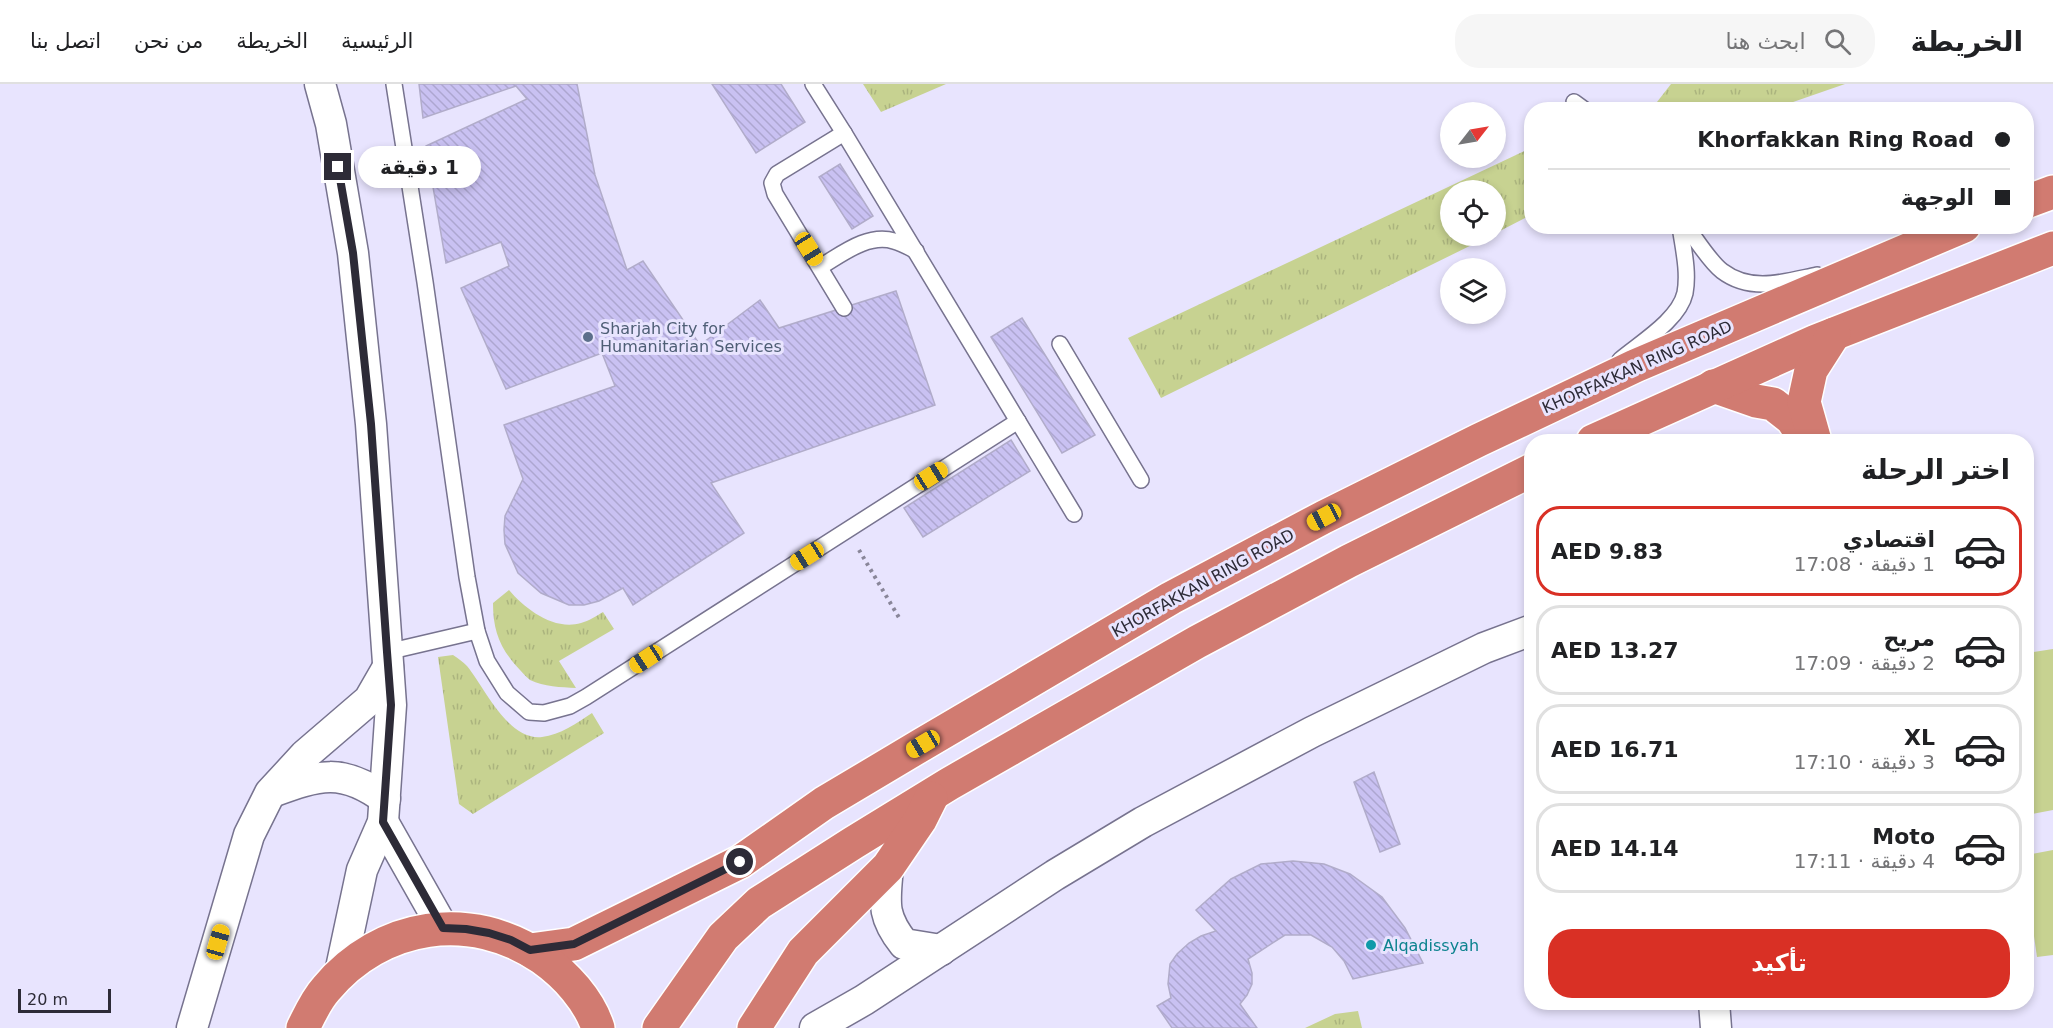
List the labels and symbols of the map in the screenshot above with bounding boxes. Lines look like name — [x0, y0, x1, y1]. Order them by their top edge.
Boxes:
north arrow — [1440, 102, 1506, 168]
callout: 1 دقيقة — [359, 146, 482, 188]
route end — [324, 153, 351, 180]
car — [792, 229, 826, 269]
street label: KHORFAKKAN RING ROAD — [1539, 317, 1735, 417]
place label: Sharjah City for Humanitarian Services — [600, 319, 782, 356]
marker: Sharjah City for Humanitarian Services — [581, 330, 595, 344]
car — [911, 459, 951, 493]
car — [1304, 501, 1344, 533]
street label: KHORFAKKAN RING ROAD — [1108, 525, 1298, 641]
car — [787, 539, 827, 573]
car — [626, 642, 666, 676]
car — [903, 727, 943, 761]
route start — [726, 848, 753, 875]
car — [204, 922, 232, 962]
place label: Alqadissyah — [1383, 936, 1479, 955]
marker: Alqadissyah — [1364, 938, 1378, 952]
scale bar — [18, 986, 111, 1014]

